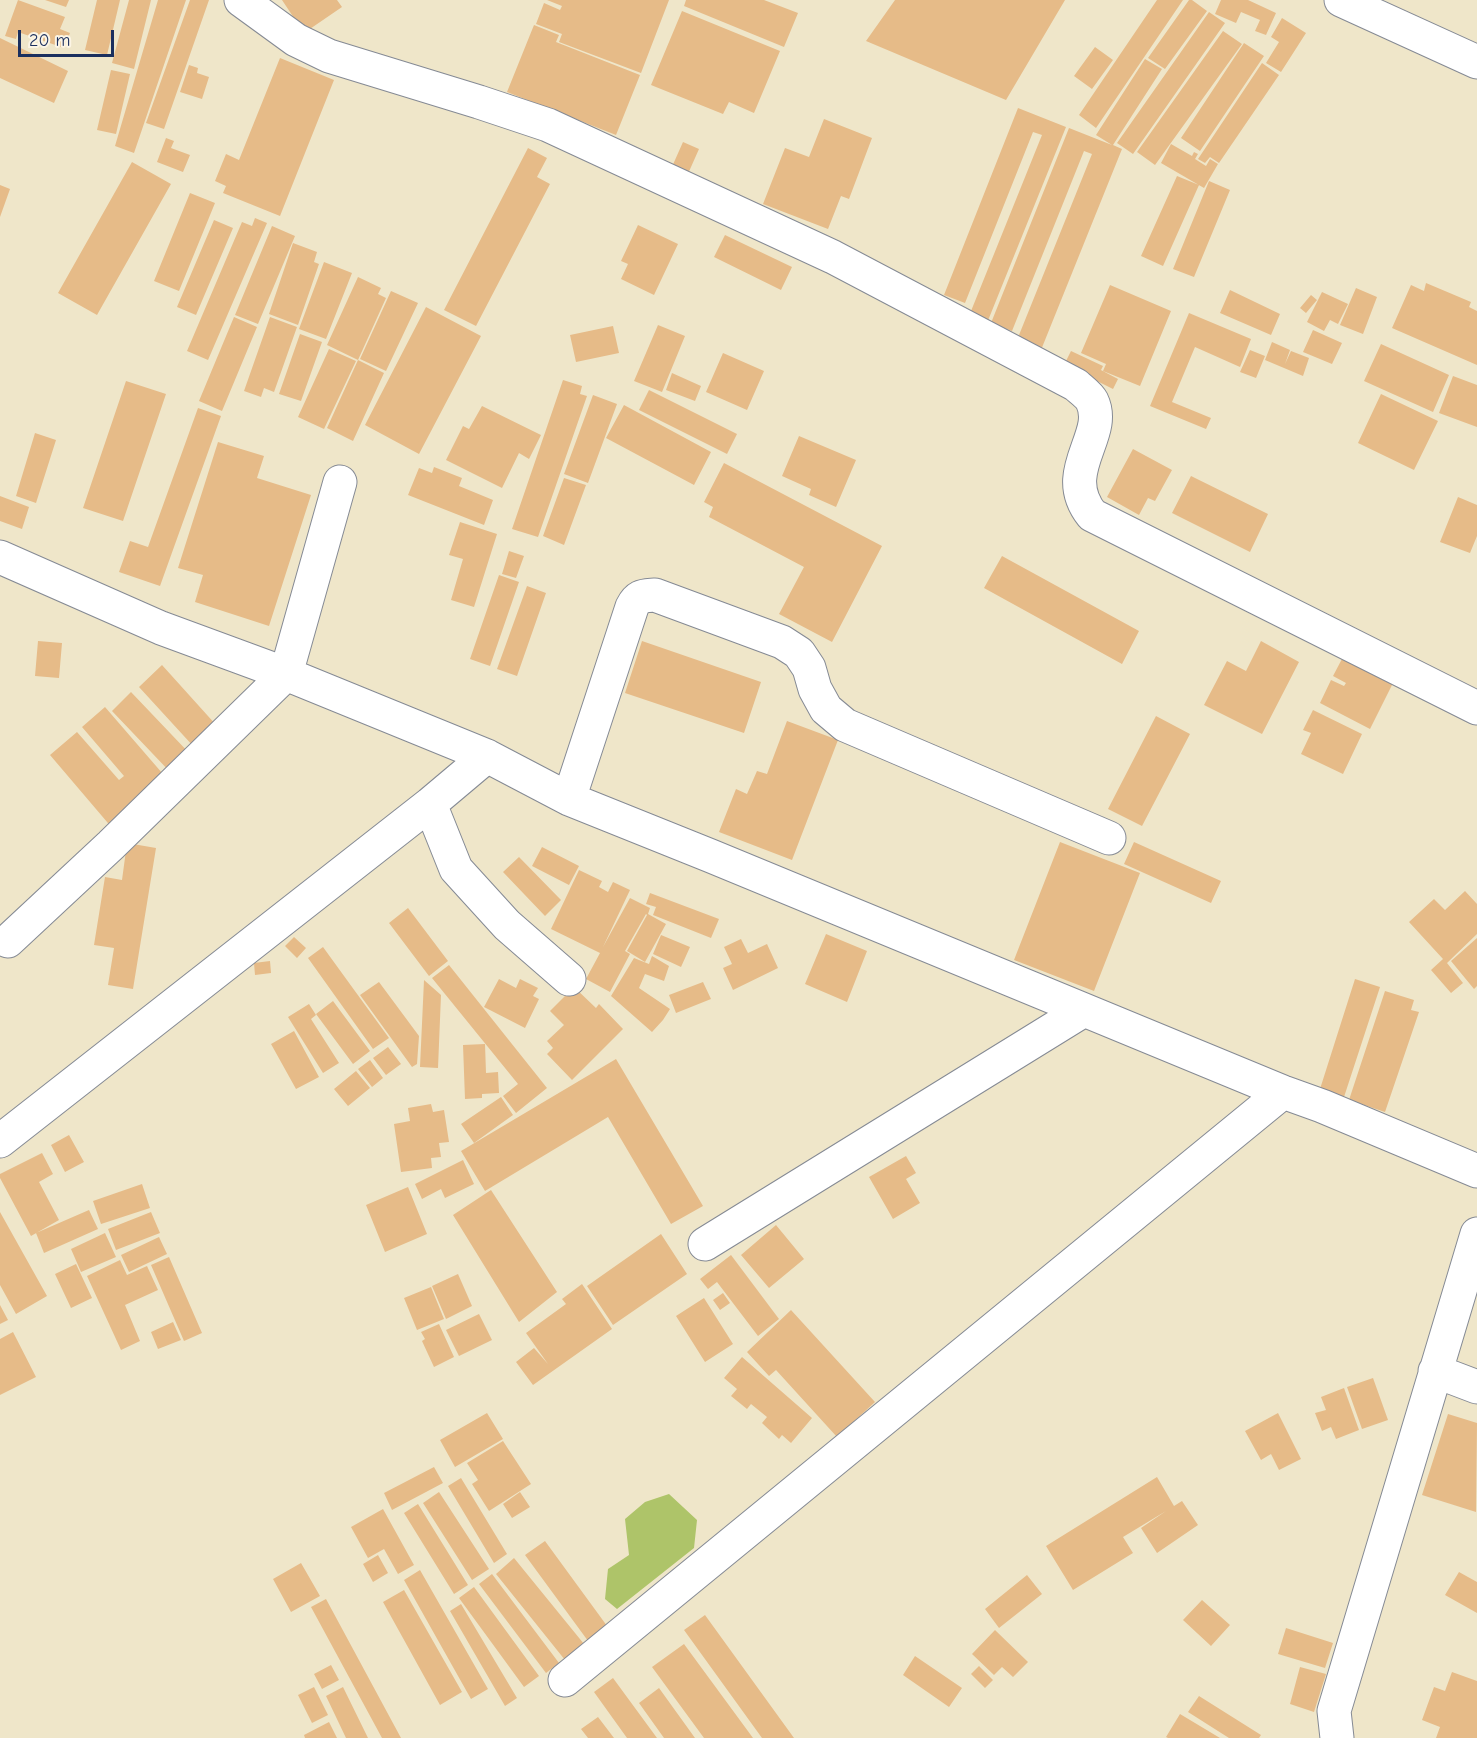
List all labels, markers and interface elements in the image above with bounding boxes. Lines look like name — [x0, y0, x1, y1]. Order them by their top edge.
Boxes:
scale bar — [21, 18, 117, 56]
text: 20 m — [29, 30, 70, 51]

